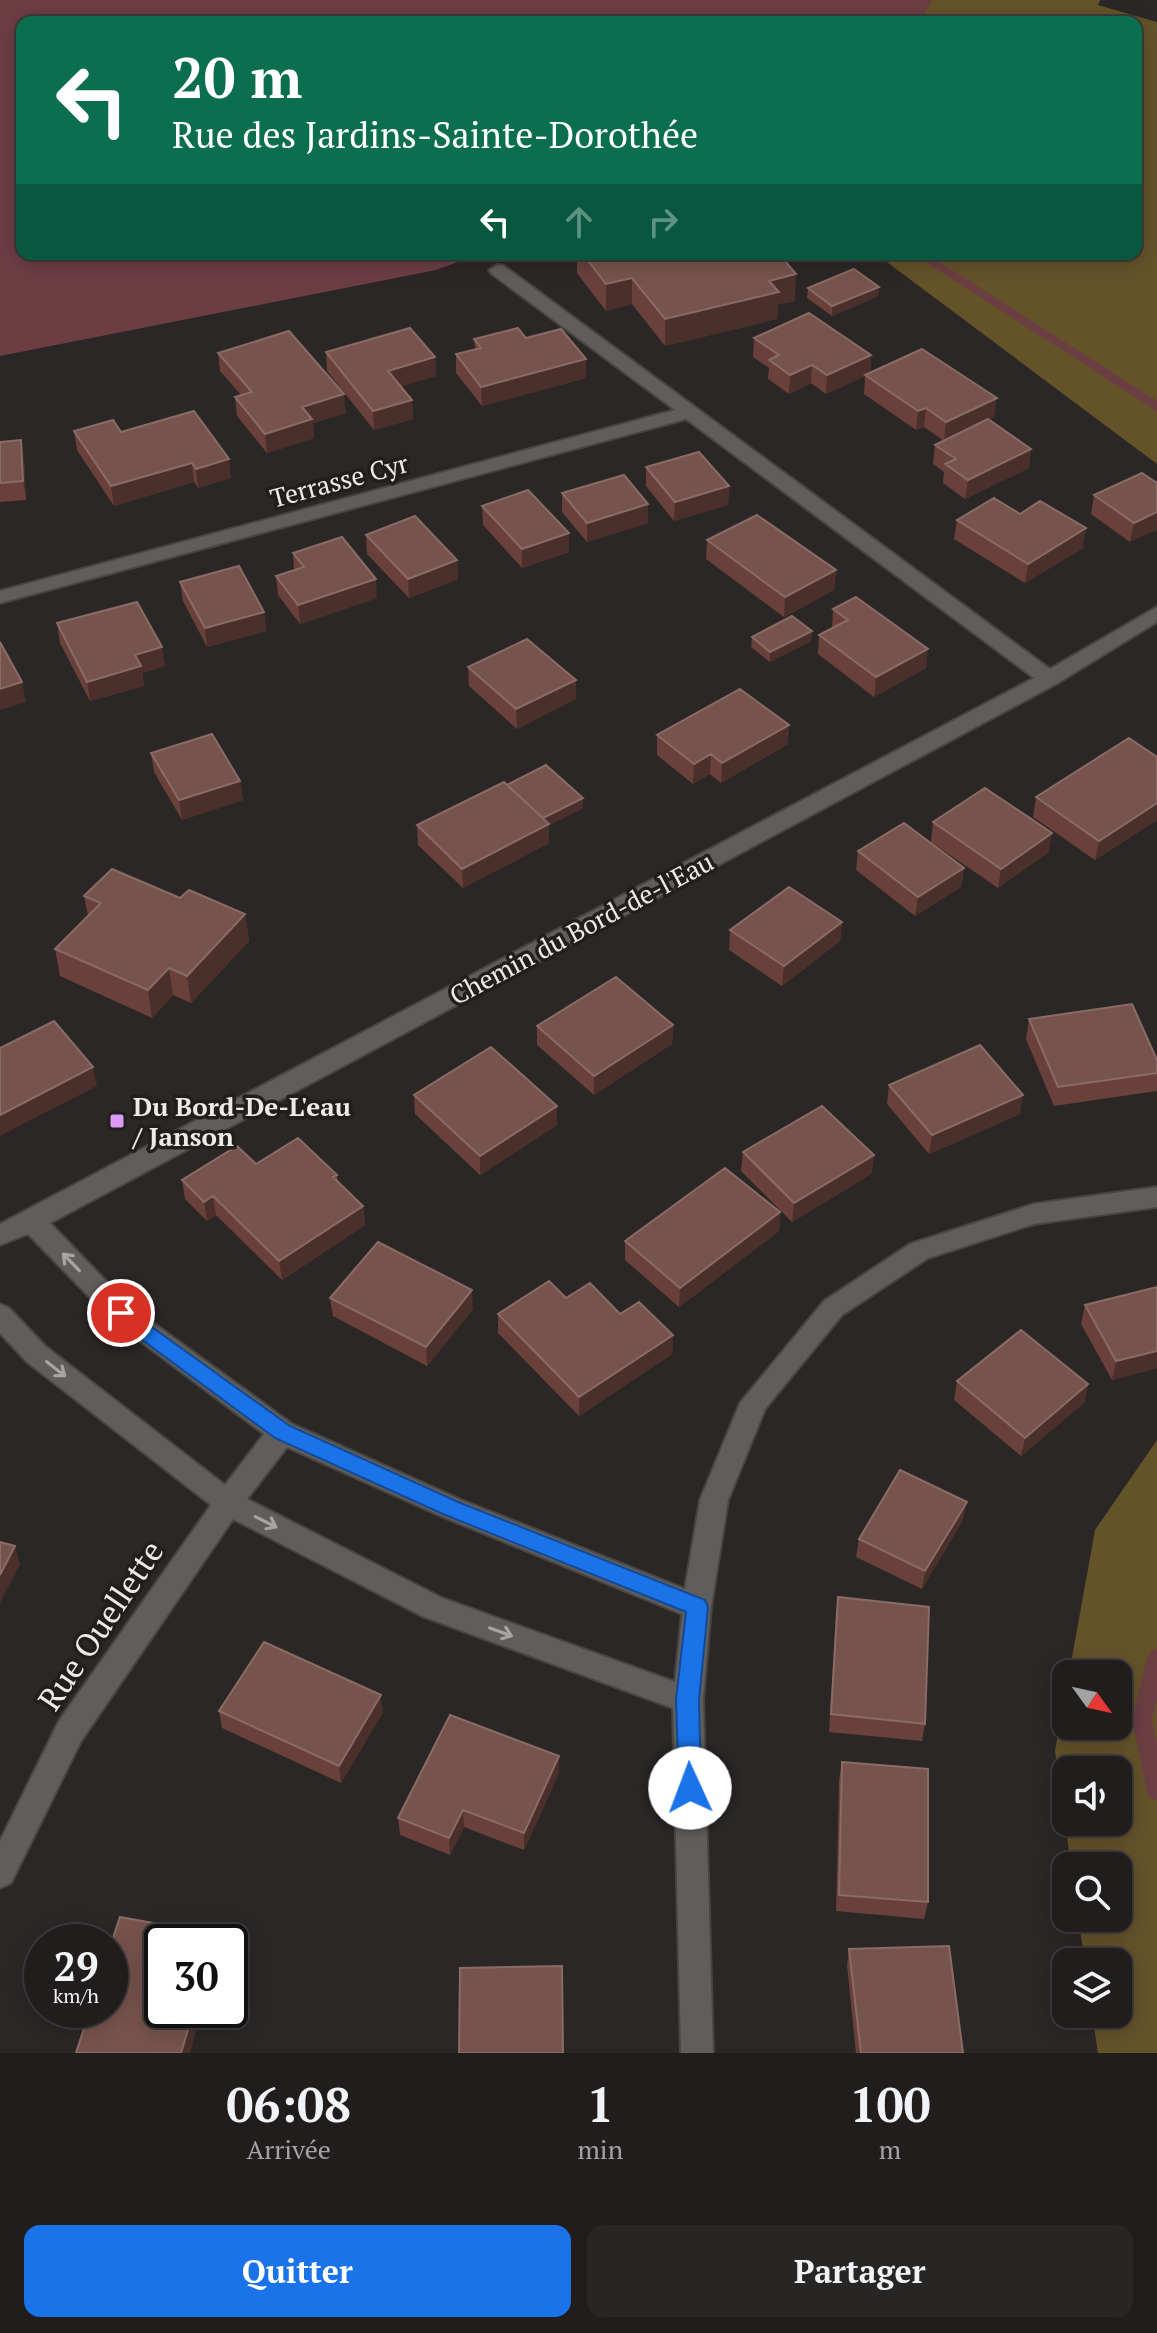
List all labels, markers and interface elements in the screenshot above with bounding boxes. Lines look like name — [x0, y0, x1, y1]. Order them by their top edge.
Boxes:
text: 20 m — [172, 40, 302, 114]
icon: left — [40, 48, 144, 152]
text: Rue des Jardins-Sainte-Dorothée — [172, 111, 698, 158]
icon: left — [473, 200, 517, 244]
icon: ahead — [557, 200, 601, 244]
icon: right — [641, 200, 685, 244]
street label: Terrasse Cyr — [266, 445, 412, 515]
street label: Chemin du Bord-de-l'Eau — [443, 844, 719, 1012]
place label: Du Bord-De-L'eau / Janson — [131, 1089, 351, 1153]
marker: Du Bord-De-L'eau / Janson — [108, 1112, 126, 1130]
one-way arrow — [62, 1252, 81, 1272]
pin — [87, 1279, 155, 1347]
icon: arrive — [99, 1291, 143, 1335]
one-way arrow — [45, 1360, 66, 1378]
one-way arrow — [253, 1515, 277, 1530]
street label: Rue Ouellette — [28, 1532, 172, 1718]
one-way arrow — [488, 1626, 513, 1640]
north arrow — [1052, 1660, 1132, 1740]
map controls — [1052, 1660, 1132, 2028]
position arrow — [648, 1746, 732, 1830]
button: sound — [1052, 1756, 1132, 1836]
button: search — [1052, 1852, 1132, 1932]
speed limit sign: 30 — [144, 1924, 248, 2028]
text: 29 — [53, 1939, 99, 1992]
button: layers — [1052, 1948, 1132, 2028]
text: km/h — [53, 1982, 99, 2009]
text: 06:08 — [226, 2072, 351, 2136]
text: 1 — [587, 2072, 614, 2136]
text: 100 — [849, 2072, 931, 2136]
text: Arrivée — [246, 2132, 331, 2166]
text: min — [577, 2132, 623, 2166]
text: m — [879, 2132, 901, 2166]
button: Quitter — [24, 2225, 571, 2317]
button: Partager — [587, 2225, 1133, 2317]

